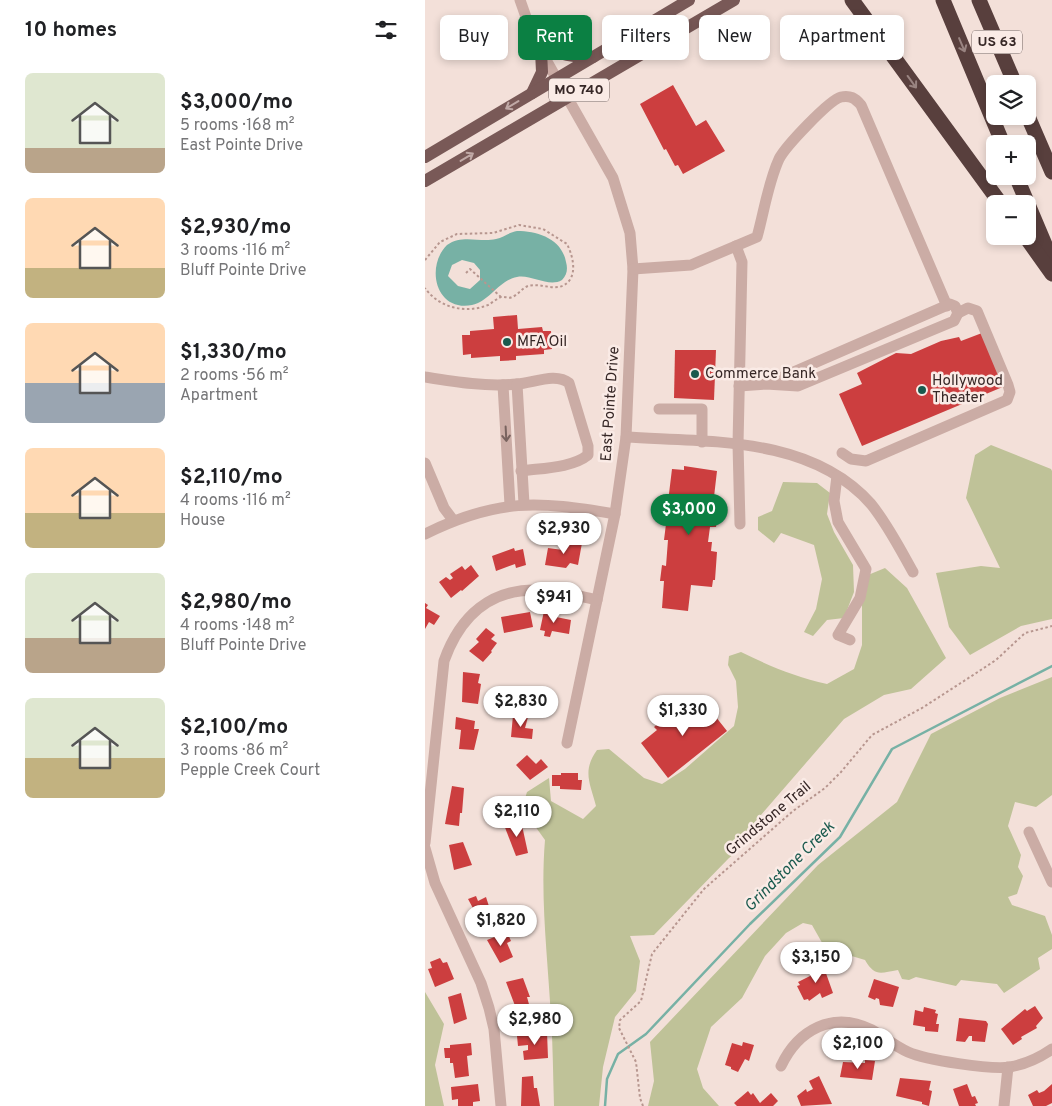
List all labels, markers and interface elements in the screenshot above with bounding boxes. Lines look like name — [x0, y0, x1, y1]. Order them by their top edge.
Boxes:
chip: Buy — [440, 15, 508, 60]
chip: Rent — [518, 15, 592, 60]
chip: Filters — [602, 15, 689, 60]
chip: New — [699, 15, 770, 60]
chip: Apartment — [780, 15, 904, 60]
icon: filters — [372, 16, 400, 44]
text: 10 homes — [25, 17, 117, 44]
road number: US 63 — [972, 31, 1022, 54]
one-way arrow — [957, 37, 967, 52]
one-way arrow — [906, 75, 917, 88]
map controls — [986, 75, 1036, 245]
button: layers — [986, 75, 1036, 125]
road number: MO 740 — [549, 78, 609, 102]
text: $3,000/mo — [180, 89, 293, 116]
icon: home — [65, 93, 125, 153]
one-way arrow — [505, 101, 519, 111]
text: 5 rooms · 168 m² — [180, 116, 295, 136]
button: + — [986, 135, 1036, 185]
text: East Pointe Drive — [180, 136, 303, 156]
one-way arrow — [459, 151, 474, 161]
button: − — [986, 195, 1036, 245]
text: $2,930/mo — [180, 214, 291, 241]
icon: home — [65, 218, 125, 278]
text: 3 rooms · 116 m² — [180, 241, 290, 261]
text: Bluff Pointe Drive — [180, 261, 306, 281]
place label: MFA Oil — [517, 333, 567, 352]
marker: MFA Oil — [501, 336, 513, 348]
text: $1,330/mo — [180, 339, 287, 366]
icon: home — [65, 343, 125, 403]
street label: East Pointe Drive — [597, 346, 625, 462]
place label: Commerce Bank — [705, 365, 816, 384]
text: 2 rooms · 56 m² — [180, 366, 289, 386]
marker: Commerce Bank — [689, 368, 701, 380]
place label: Hollywood Theater — [932, 372, 1003, 408]
marker: Hollywood Theater — [916, 384, 928, 396]
text: Apartment — [180, 386, 258, 406]
one-way arrow — [501, 425, 510, 441]
text: $2,110/mo — [180, 464, 283, 491]
icon: home — [65, 468, 125, 528]
text: 4 rooms · 116 m² — [180, 491, 291, 511]
pin: $3,000 — [648, 494, 730, 536]
text: $3,000 — [662, 500, 716, 520]
text: House — [180, 511, 225, 531]
pin: $2,930 — [523, 512, 605, 555]
text: $2,930 — [537, 519, 591, 539]
pin: $941 — [524, 582, 584, 624]
text: $941 — [536, 588, 572, 608]
text: $2,980/mo — [180, 589, 292, 616]
icon: home — [65, 593, 125, 653]
text: 4 rooms · 148 m² — [180, 616, 295, 636]
text: Bluff Pointe Drive — [180, 636, 306, 656]
pin: $2,830 — [480, 686, 562, 728]
text: $2,830 — [494, 692, 548, 712]
pin: $1,330 — [642, 694, 724, 737]
text: $1,330 — [658, 701, 708, 721]
text: $2,100/mo — [180, 714, 288, 741]
icon: home — [65, 718, 125, 778]
text: 3 rooms · 86 m² — [180, 741, 288, 761]
text: Pepple Creek Court — [180, 761, 320, 781]
street label: Grindstone Trail — [722, 778, 816, 860]
pin: $2,110 — [476, 796, 558, 838]
text: $2,110 — [494, 802, 540, 822]
water label: Grindstone Creek — [741, 817, 840, 916]
pin: $1,820 — [460, 904, 542, 947]
text: $1,820 — [476, 911, 526, 931]
pin: $3,150 — [775, 942, 857, 984]
text: $3,150 — [791, 948, 841, 968]
pin: $2,980 — [494, 1004, 576, 1046]
text: $2,980 — [508, 1010, 562, 1030]
pin: $2,100 — [817, 1028, 899, 1070]
text: $2,100 — [833, 1034, 883, 1054]

